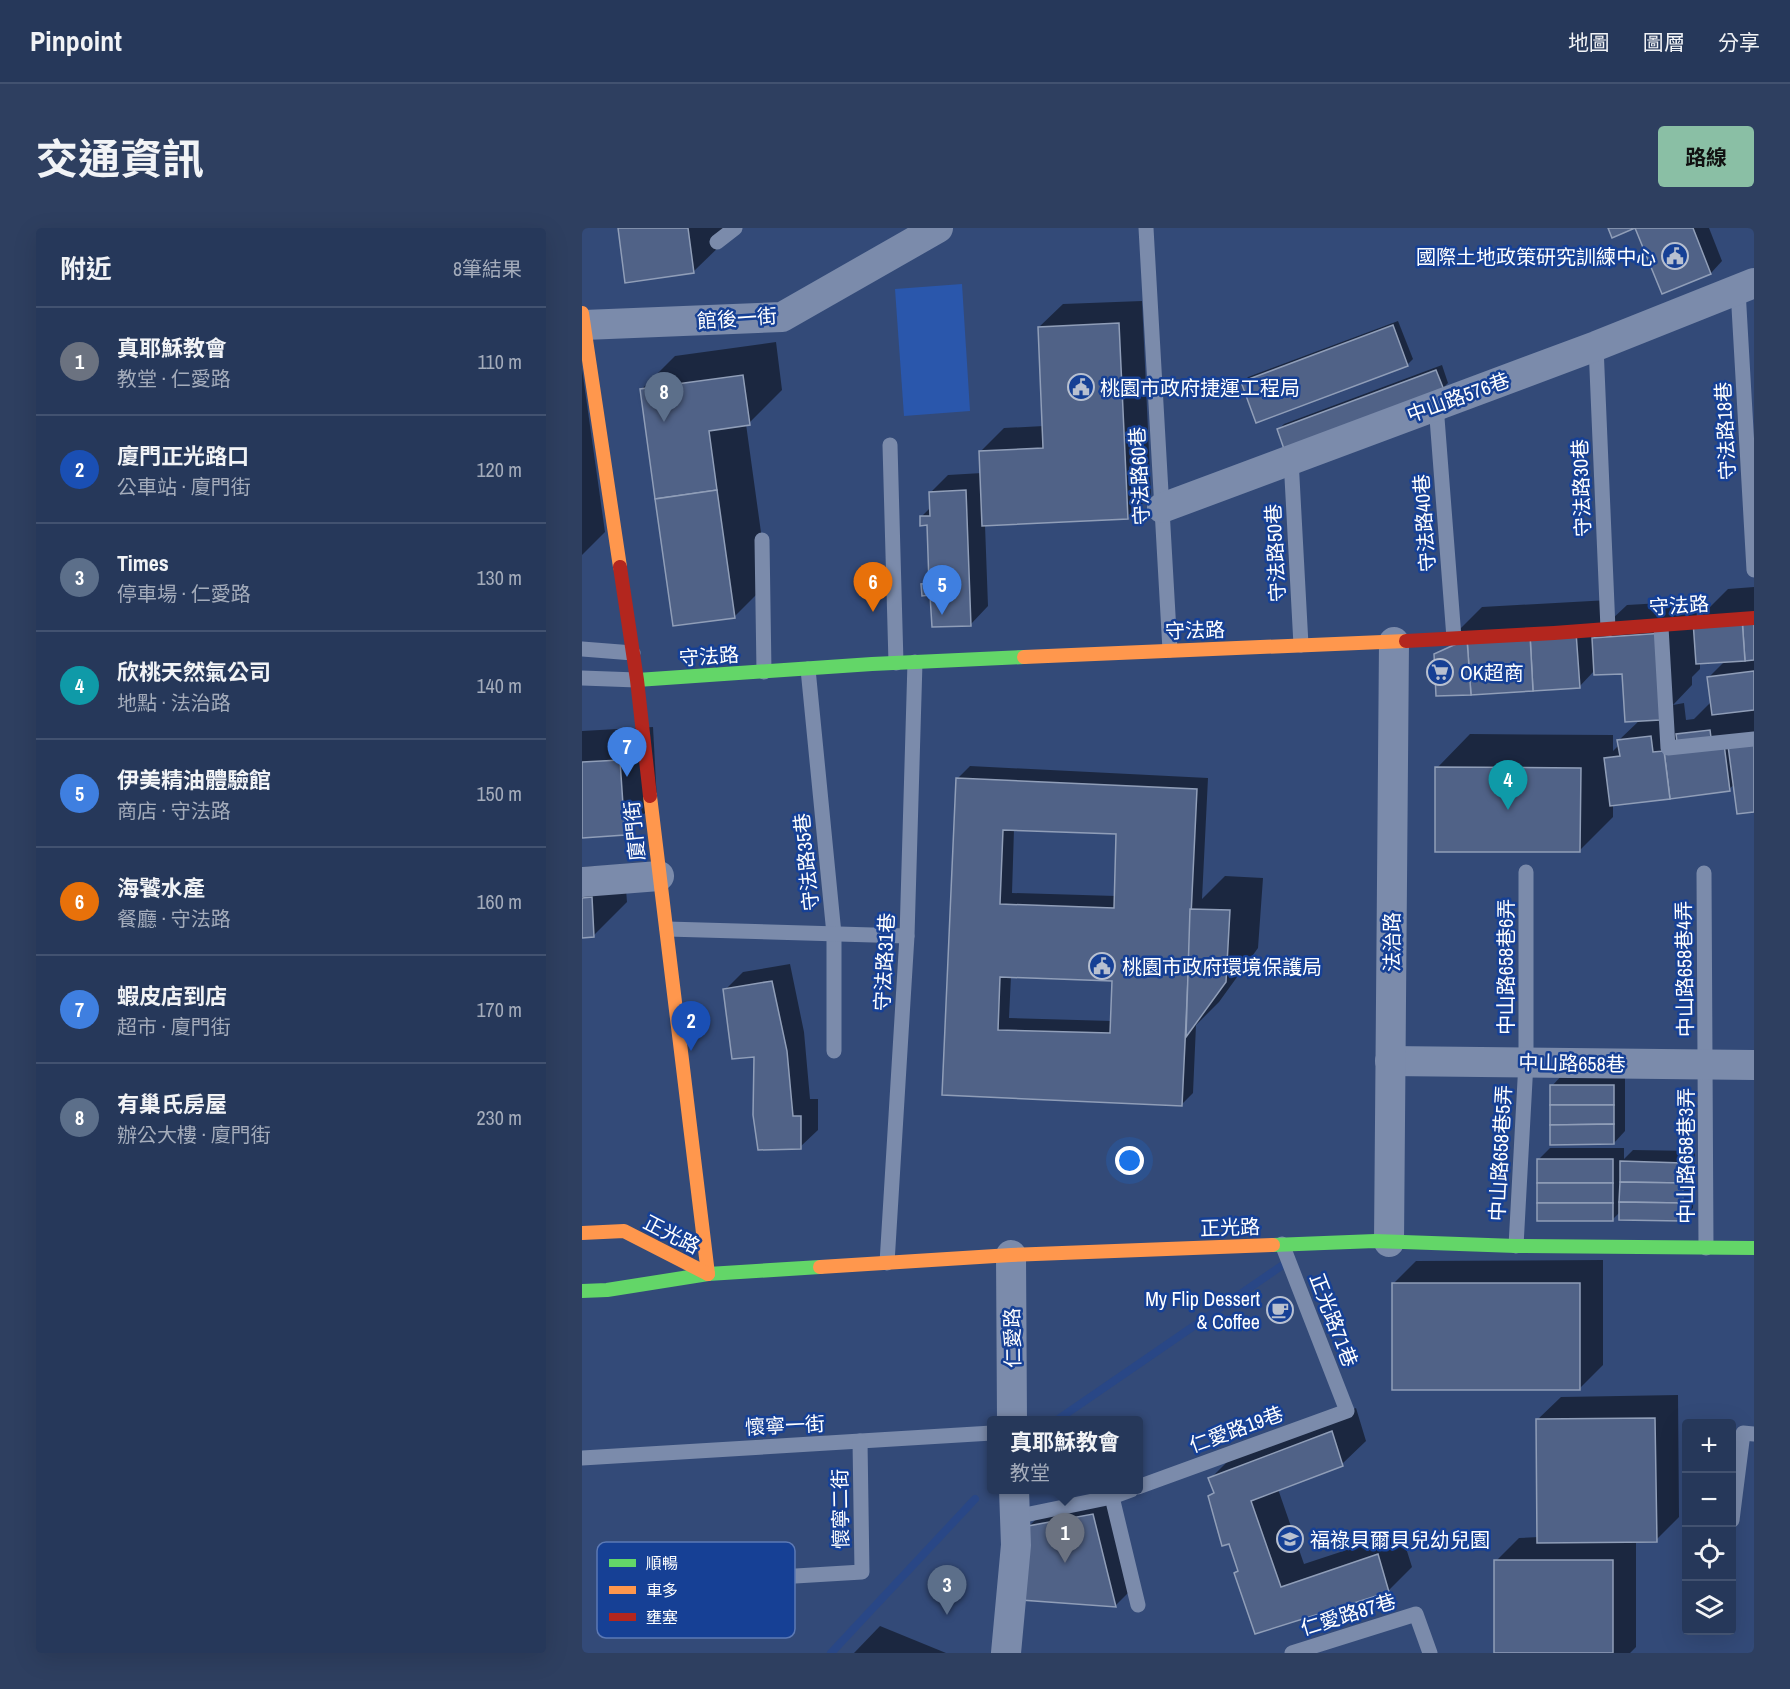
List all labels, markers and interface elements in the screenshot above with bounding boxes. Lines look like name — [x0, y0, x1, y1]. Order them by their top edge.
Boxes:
text: Pinpoint — [30, 22, 122, 60]
text: 地圖 — [1568, 28, 1610, 57]
text: 圖層 — [1643, 28, 1685, 57]
text: 分享 — [1718, 28, 1760, 57]
button: 路線 — [1658, 126, 1754, 187]
text: 交通資訊 — [36, 131, 204, 187]
public building icon: 國際土地政策研究訓練中心 — [1660, 241, 1690, 271]
place label: 國際土地政策研究訓練中心 — [1416, 243, 1656, 270]
text: 附近 — [60, 251, 112, 286]
text: 8筆結果 — [453, 255, 522, 282]
street label: 館後一街 — [696, 302, 778, 334]
text: 真耶穌教會 — [117, 333, 227, 363]
text: 1 — [75, 348, 84, 375]
text: 110 m — [478, 348, 522, 375]
text: 教堂 · 仁愛路 — [117, 365, 231, 392]
street label: 中山路576巷 — [1403, 366, 1513, 428]
pin: 8 — [644, 372, 683, 422]
public building icon: 桃園市政府捷運工程局 — [1066, 372, 1096, 402]
place label: 桃園市政府捷運工程局 — [1100, 374, 1300, 401]
street label: 守法路18巷 — [1709, 381, 1741, 481]
street label: 守法路60巷 — [1123, 426, 1155, 526]
street label: 守法路30巷 — [1566, 438, 1596, 538]
text: 廈門正光路口 — [117, 441, 249, 471]
text: 2 — [75, 456, 84, 483]
text: 120 m — [476, 456, 522, 483]
text: 公車站 · 廈門街 — [117, 473, 251, 500]
street label: 守法路40巷 — [1407, 473, 1441, 573]
street label: 守法路50巷 — [1259, 503, 1291, 603]
text: Times — [117, 548, 169, 578]
pin: 6 — [854, 562, 892, 612]
text: 3 — [75, 564, 84, 591]
text: 130 m — [476, 564, 522, 591]
pin: 5 — [922, 566, 962, 615]
text: 停車場 · 仁愛路 — [117, 580, 251, 607]
street label: 守法路 — [1648, 589, 1710, 621]
street label: 守法路 — [1165, 615, 1225, 645]
street label: 守法路 — [678, 640, 740, 672]
text: 欣桃天然氣公司 — [117, 657, 271, 687]
supermarket icon: OK超商 — [1425, 657, 1455, 687]
place label: OK超商 — [1460, 659, 1524, 686]
text: 4 — [75, 672, 84, 699]
text: 140 m — [476, 672, 522, 699]
text: 地點 · 法治路 — [117, 689, 231, 716]
pin: 7 — [608, 728, 646, 777]
pin: 4 — [1488, 760, 1528, 810]
text: 伊美精油體驗館 — [117, 765, 271, 795]
text: 5 — [75, 780, 84, 807]
text: 150 m — [476, 780, 522, 807]
text: 商店 · 守法路 — [117, 797, 231, 824]
street label: 廈門街 — [617, 800, 651, 862]
street label: 守法路35巷 — [787, 812, 825, 912]
text: 海饕水產 — [117, 873, 205, 903]
text: 6 — [75, 888, 84, 915]
text: 160 m — [476, 888, 522, 915]
street label: 中山路658巷6弄 — [1492, 899, 1519, 1035]
street label: 中山路658巷4弄 — [1669, 901, 1699, 1037]
text: 餐廳 · 守法路 — [117, 905, 231, 932]
street label: 守法路31巷 — [868, 912, 900, 1012]
street label: 法治路 — [1378, 912, 1405, 972]
public building icon: 桃園市政府環境保護局 — [1087, 951, 1117, 981]
place label: 桃園市政府環境保護局 — [1122, 953, 1322, 980]
text: 蝦皮店到店 — [117, 981, 227, 1011]
text: 7 — [75, 996, 84, 1023]
text: 170 m — [476, 996, 522, 1023]
pin: 2 — [672, 1002, 710, 1051]
text: 超市 · 廈門街 — [117, 1013, 231, 1040]
street label: 中山路658巷 — [1518, 1049, 1626, 1077]
street label: 中山路658巷5弄 — [1483, 1084, 1517, 1222]
street label: 中山路658巷3弄 — [1672, 1088, 1699, 1224]
text: 有巢氏房屋 — [117, 1089, 227, 1119]
text: 8 — [75, 1104, 84, 1131]
text: 230 m — [476, 1104, 522, 1131]
text: 辦公大樓 · 廈門街 — [117, 1121, 271, 1148]
your location — [1115, 1146, 1144, 1175]
street label: 正光路 — [639, 1208, 705, 1260]
street label: 正光路 — [1200, 1212, 1260, 1242]
street label: 正光路71巷 — [1304, 1269, 1364, 1371]
place label: My Flip Dessert & Coffee — [1145, 1285, 1260, 1335]
cafe icon: My Flip Dessert & Coffee — [1265, 1295, 1295, 1325]
street label: 仁愛路 — [998, 1308, 1026, 1368]
street label: 仁愛路19巷 — [1185, 1400, 1287, 1458]
street label: 懷寧一街 — [744, 1409, 826, 1441]
popup — [987, 1416, 1143, 1494]
map controls — [1682, 1419, 1736, 1635]
button: + — [1682, 1419, 1736, 1473]
text: 真耶穌教會 — [1010, 1427, 1120, 1457]
text: 教堂 — [1010, 1459, 1050, 1486]
street label: 懷寧二街 — [826, 1469, 854, 1549]
button: − — [1682, 1473, 1736, 1527]
pin: 1 — [1046, 1514, 1084, 1563]
school or university icon: 福祿貝爾貝兒幼兒園 — [1275, 1524, 1305, 1554]
place label: 福祿貝爾貝兒幼兒園 — [1310, 1526, 1490, 1553]
button: locate — [1682, 1527, 1736, 1581]
legend — [597, 1542, 795, 1638]
text: 順暢 — [646, 1552, 678, 1574]
pin: 3 — [928, 1566, 967, 1615]
text: 車多 — [646, 1579, 678, 1601]
button: layers — [1682, 1581, 1736, 1635]
street label: 仁愛路87巷 — [1297, 1587, 1399, 1641]
text: 壅塞 — [646, 1606, 678, 1628]

